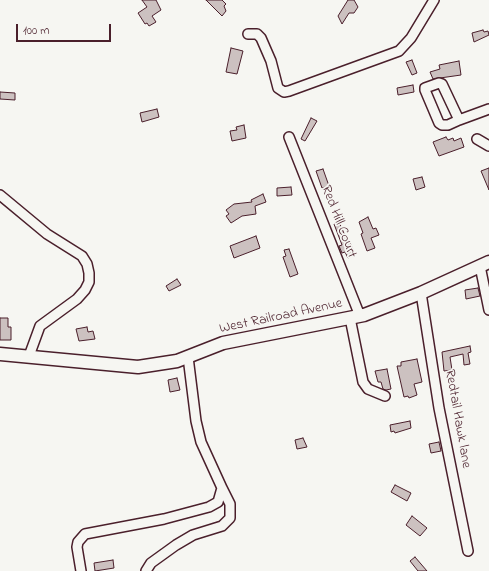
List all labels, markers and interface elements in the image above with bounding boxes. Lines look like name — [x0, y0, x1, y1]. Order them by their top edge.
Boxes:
scale bar — [18, 16, 113, 42]
text: 100 m — [23, 22, 50, 40]
street label: Red Hill Court — [317, 183, 359, 261]
street label: West Railroad Avenue — [218, 296, 344, 338]
street label: Redtail Hawk lane — [440, 368, 474, 470]

